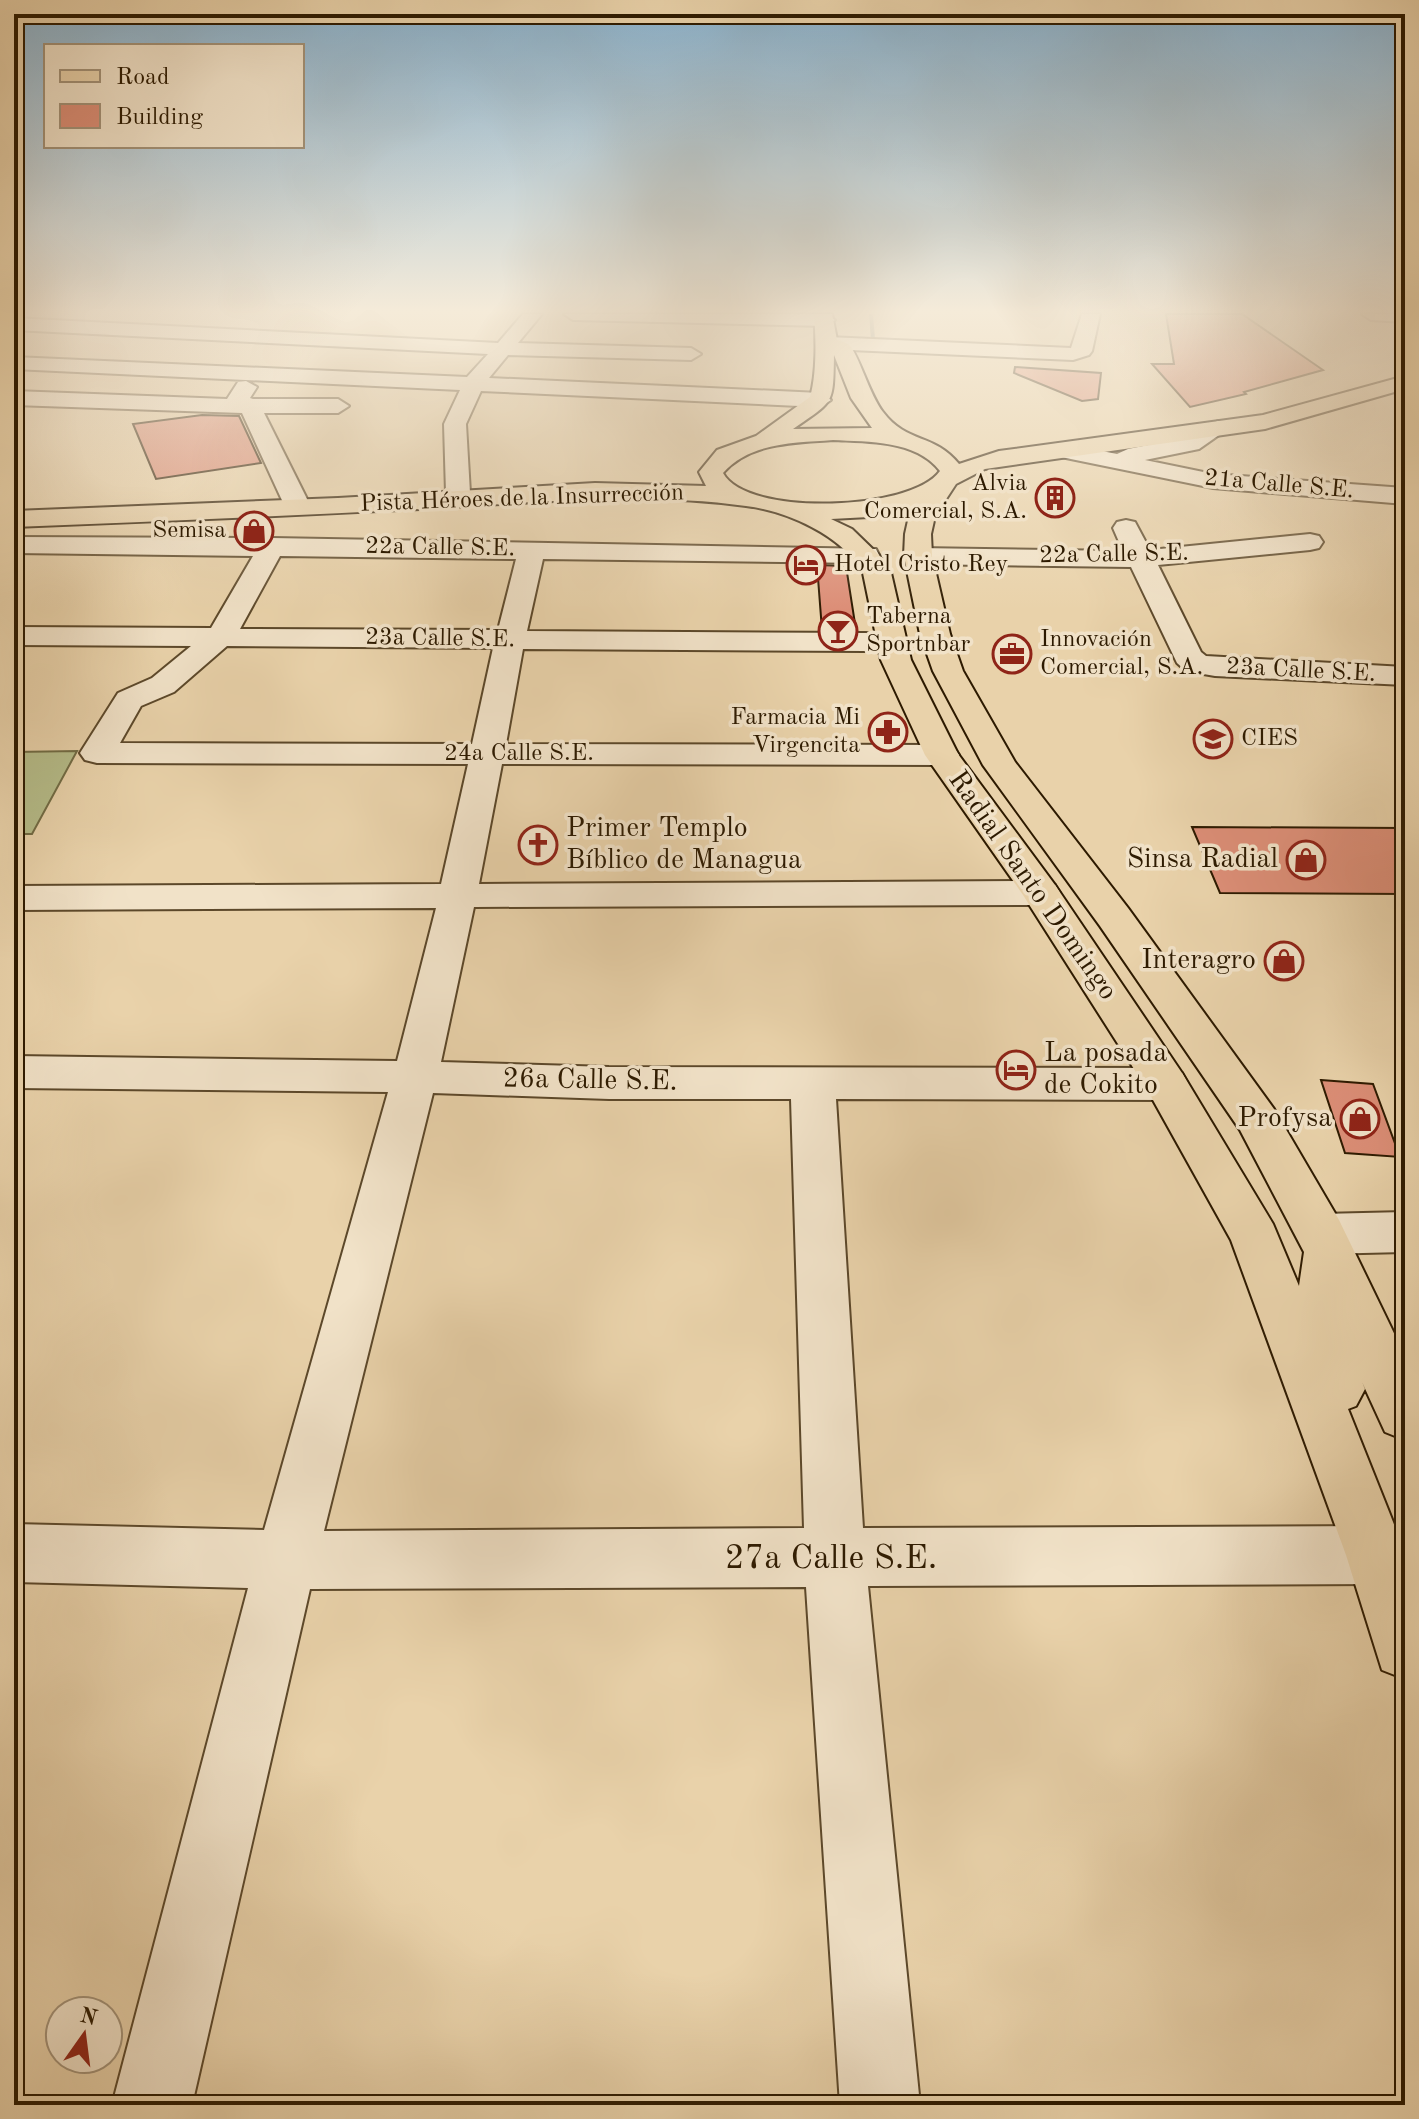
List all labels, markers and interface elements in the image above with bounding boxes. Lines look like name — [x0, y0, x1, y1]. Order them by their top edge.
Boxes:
legend — [44, 44, 304, 148]
text: Road — [116, 66, 169, 90]
text: Building — [116, 106, 203, 130]
street label: 21a Calle S.E. — [1203, 467, 1355, 503]
place label: Alvia Comercial, S.A. — [864, 472, 1027, 524]
building icon: Alvia Comercial, S.A. — [1034, 477, 1076, 519]
street label: Pista Héroes de la Insurrección — [360, 481, 684, 517]
shop icon: Semisa — [233, 510, 275, 552]
place label: Semisa — [152, 519, 226, 543]
street label: 22a Calle S.E. — [365, 535, 515, 561]
street label: 22a Calle S.E. — [1039, 542, 1189, 568]
hotel icon: Hotel Cristo Rey — [785, 544, 827, 586]
place label: Hotel Cristo Rey — [834, 553, 1009, 577]
place label: Taberna Sportnbar — [866, 605, 971, 657]
bar icon: Taberna Sportnbar — [817, 610, 859, 652]
street label: 23a Calle S.E. — [365, 626, 515, 652]
place label: Innovación Comercial, S.A. — [1040, 628, 1203, 680]
office icon: Innovación Comercial, S.A. — [991, 633, 1033, 675]
street label: 23a Calle S.E. — [1225, 655, 1377, 687]
place label: Farmacia Mi Virgencita — [731, 706, 860, 758]
pharmacy icon: Farmacia Mi Virgencita — [867, 711, 909, 753]
school or university icon: CIES — [1192, 718, 1234, 760]
place label: CIES — [1241, 727, 1298, 751]
street label: 24a Calle S.E. — [444, 742, 594, 766]
street label: Radial Santo Domingo — [942, 766, 1122, 1006]
place label: Primer Templo Bíblico de Managua — [566, 815, 802, 875]
church icon: Primer Templo Bíblico de Managua — [517, 824, 559, 866]
shop icon: Sinsa Radial — [1285, 839, 1327, 881]
place label: Sinsa Radial — [1127, 846, 1278, 874]
shop icon: Interagro — [1263, 940, 1305, 982]
place label: Interagro — [1141, 947, 1256, 975]
place label: La posada de Cokito — [1044, 1040, 1167, 1100]
hotel icon: La posada de Cokito — [995, 1049, 1037, 1091]
street label: 26a Calle S.E. — [502, 1065, 678, 1097]
shop icon: Profysa — [1339, 1098, 1381, 1140]
place label: Profysa — [1238, 1105, 1332, 1133]
street label: 27a Calle S.E. — [725, 1542, 937, 1576]
north arrow — [44, 1995, 124, 2075]
text: N — [78, 2005, 99, 2030]

